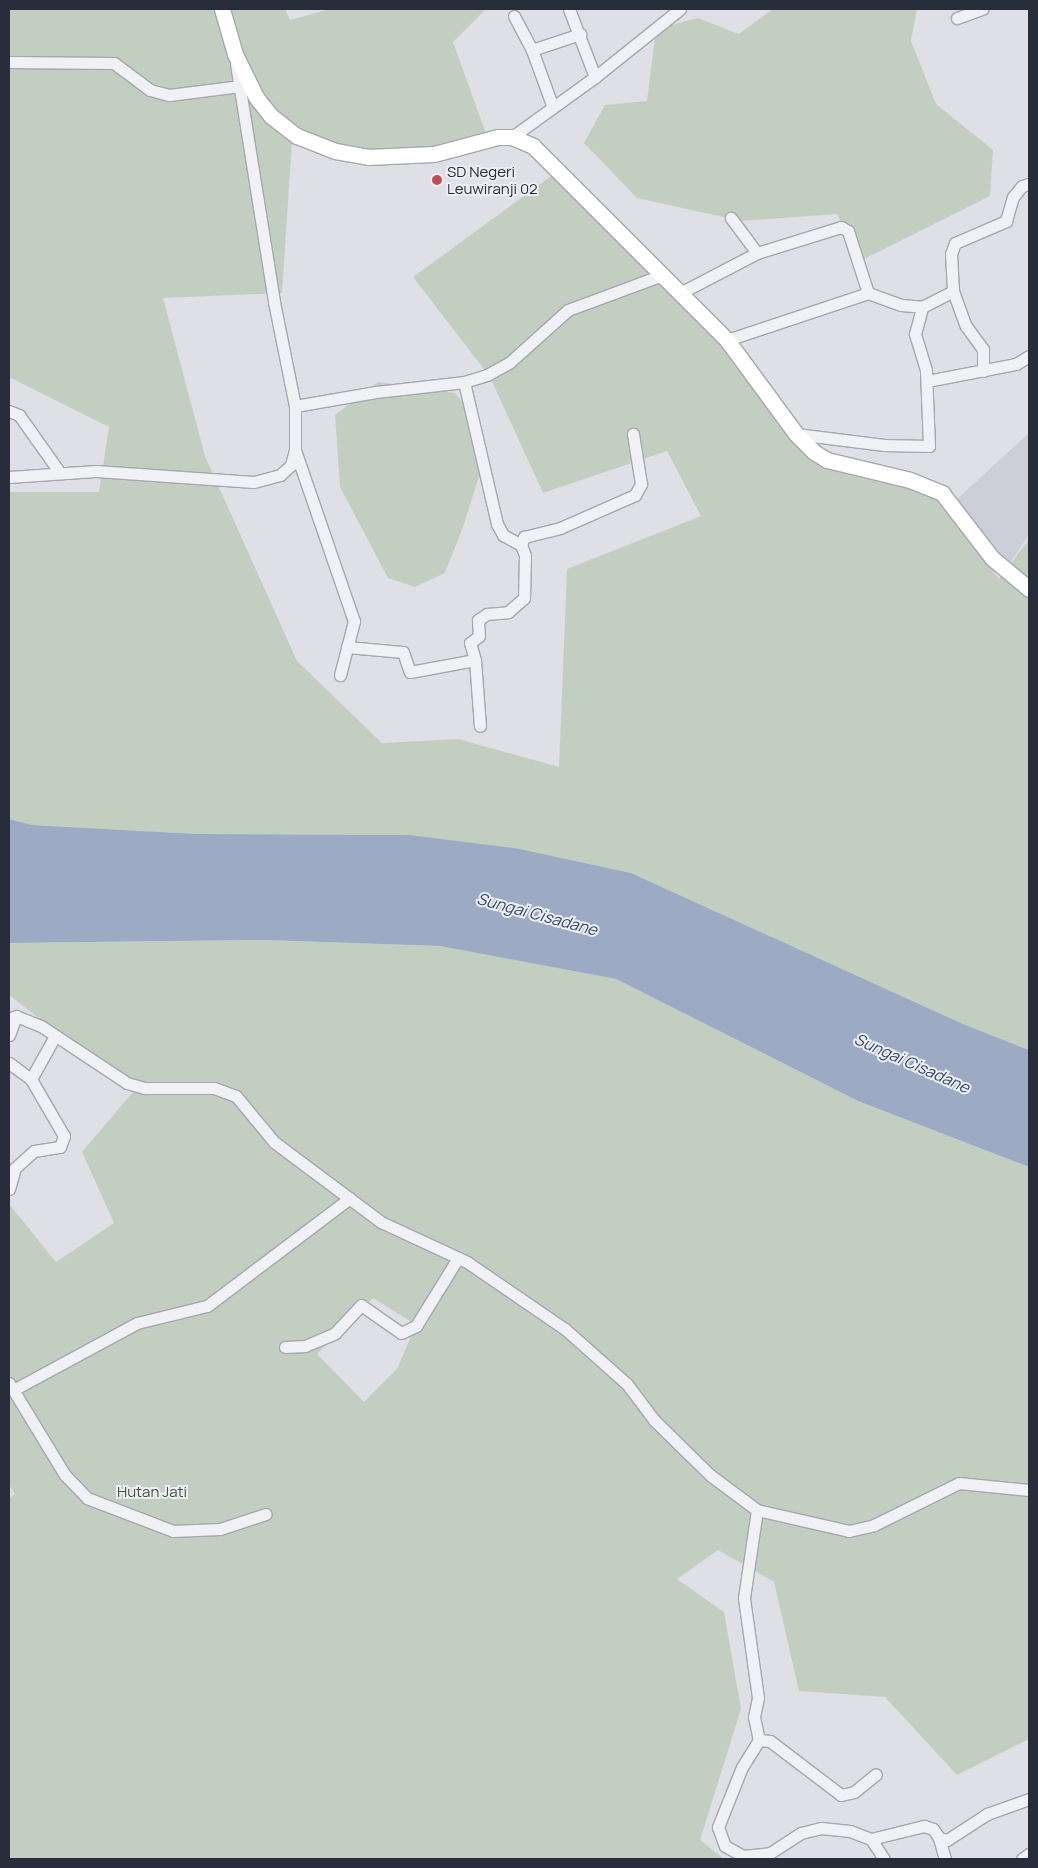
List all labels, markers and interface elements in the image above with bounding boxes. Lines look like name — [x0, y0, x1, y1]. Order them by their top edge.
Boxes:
place label: SD Negeri Leuwiranji 02 — [447, 162, 538, 197]
marker: SD Negeri Leuwiranji 02 — [431, 174, 443, 186]
water label: Sungai Cisadane — [475, 889, 599, 939]
water label: Sungai Cisadane — [852, 1029, 972, 1097]
park label: Hutan Jati — [117, 1483, 187, 1501]

